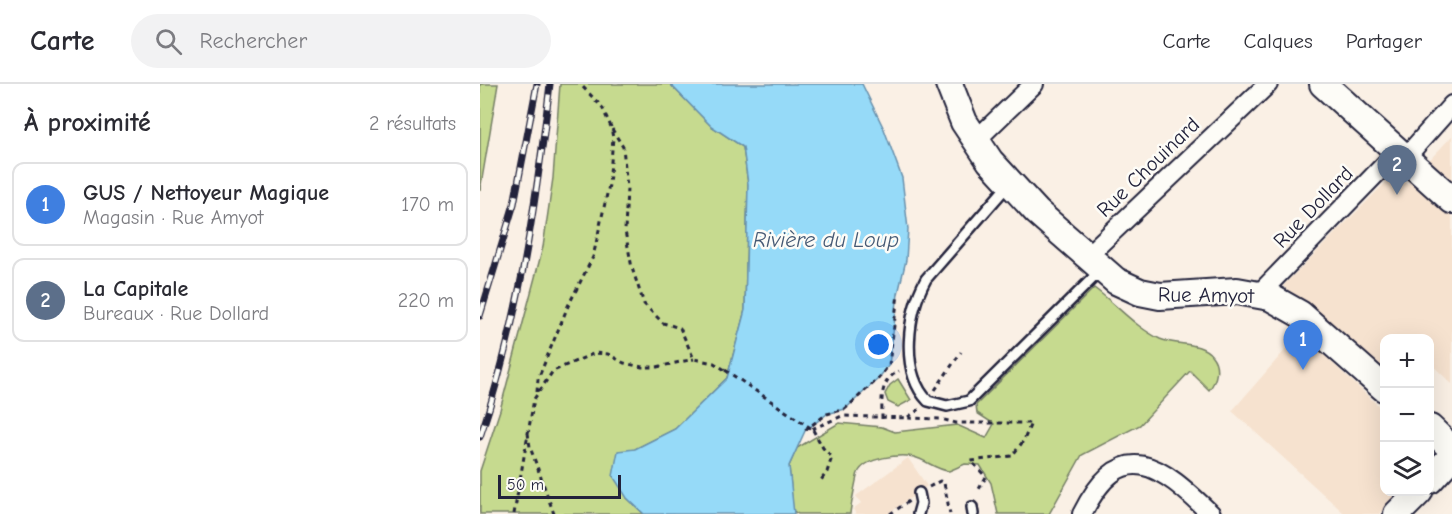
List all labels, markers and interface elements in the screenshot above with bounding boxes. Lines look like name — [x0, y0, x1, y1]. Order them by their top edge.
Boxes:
search box — [131, 14, 551, 68]
text: Carte — [30, 25, 95, 57]
icon: search — [152, 25, 185, 58]
text: Rechercher — [200, 28, 307, 54]
text: Carte — [1163, 29, 1211, 53]
text: Calques — [1244, 29, 1313, 53]
text: Partager — [1346, 29, 1422, 53]
text: À proximité — [24, 108, 151, 138]
text: 2 résultats — [369, 112, 456, 135]
street label: Rue Chouinard — [1092, 112, 1204, 222]
pin: 2 — [1378, 146, 1416, 195]
street label: Rue Dollard — [1268, 161, 1358, 253]
text: GUS / Nettoyeur Magique — [83, 180, 329, 206]
text: 1 — [42, 193, 49, 216]
text: 170 m — [401, 193, 454, 216]
text: Magasin · Rue Amyot — [83, 206, 264, 229]
water label: Rivière du Loup — [753, 227, 899, 253]
text: La Capitale — [83, 276, 188, 302]
street label: Rue Amyot — [1158, 282, 1255, 308]
text: 2 — [41, 289, 50, 312]
text: 220 m — [398, 289, 454, 312]
text: Bureaux · Rue Dollard — [83, 302, 269, 325]
pin: 1 — [1284, 320, 1322, 370]
your location — [864, 330, 893, 359]
map controls — [1380, 334, 1434, 496]
button: + — [1380, 334, 1434, 388]
button: − — [1380, 388, 1434, 442]
button: layers — [1380, 442, 1434, 496]
scale bar — [498, 472, 621, 500]
text: 50 m — [507, 476, 544, 494]

